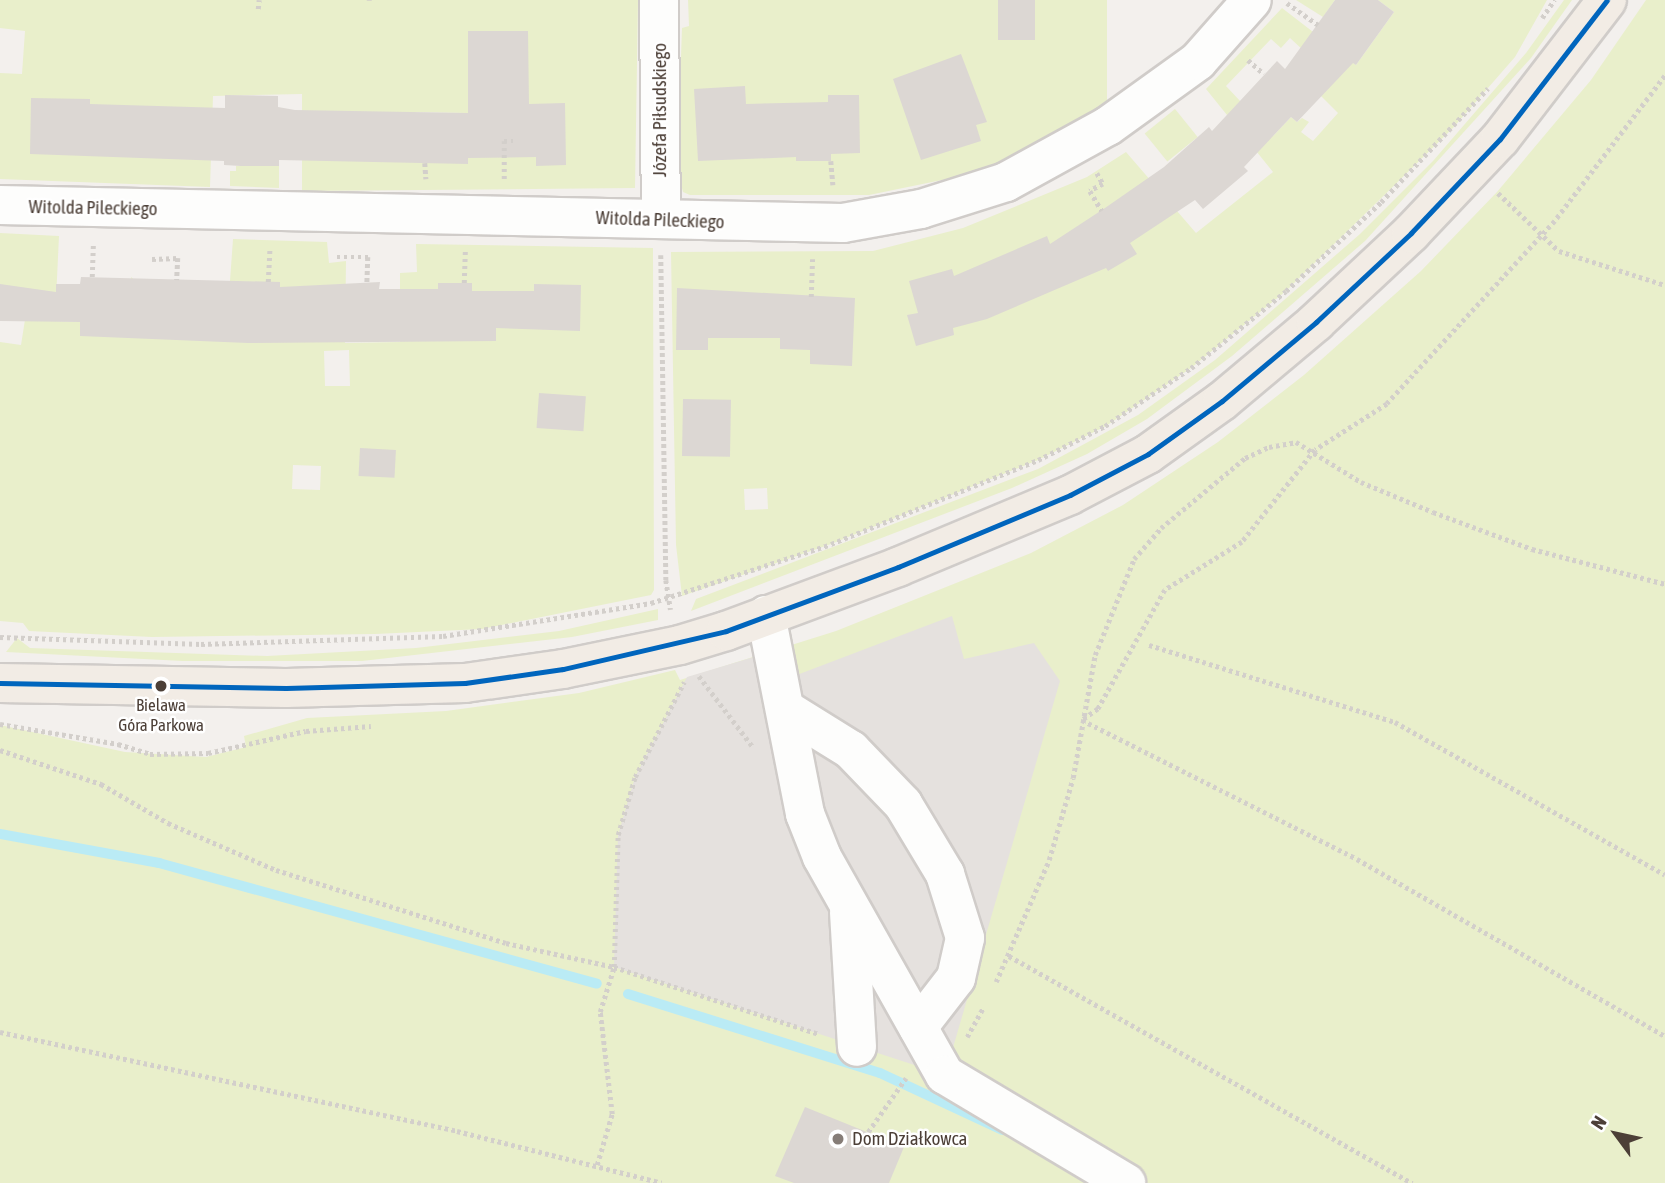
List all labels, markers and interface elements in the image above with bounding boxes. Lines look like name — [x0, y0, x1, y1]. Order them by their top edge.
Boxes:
street label: Józefa Piłsudskiego — [649, 43, 671, 177]
street label: Witolda Pileckiego — [28, 195, 158, 221]
street label: Witolda Pileckiego — [595, 206, 725, 234]
marker: Bielawa Góra Parkowa — [154, 679, 168, 693]
place label: Bielawa Góra Parkowa — [118, 696, 204, 736]
north arrow — [1581, 1099, 1651, 1169]
text: N — [1586, 1112, 1611, 1133]
place label: Dom Działkowca — [852, 1128, 967, 1150]
marker: Dom Działkowca — [830, 1131, 846, 1147]

